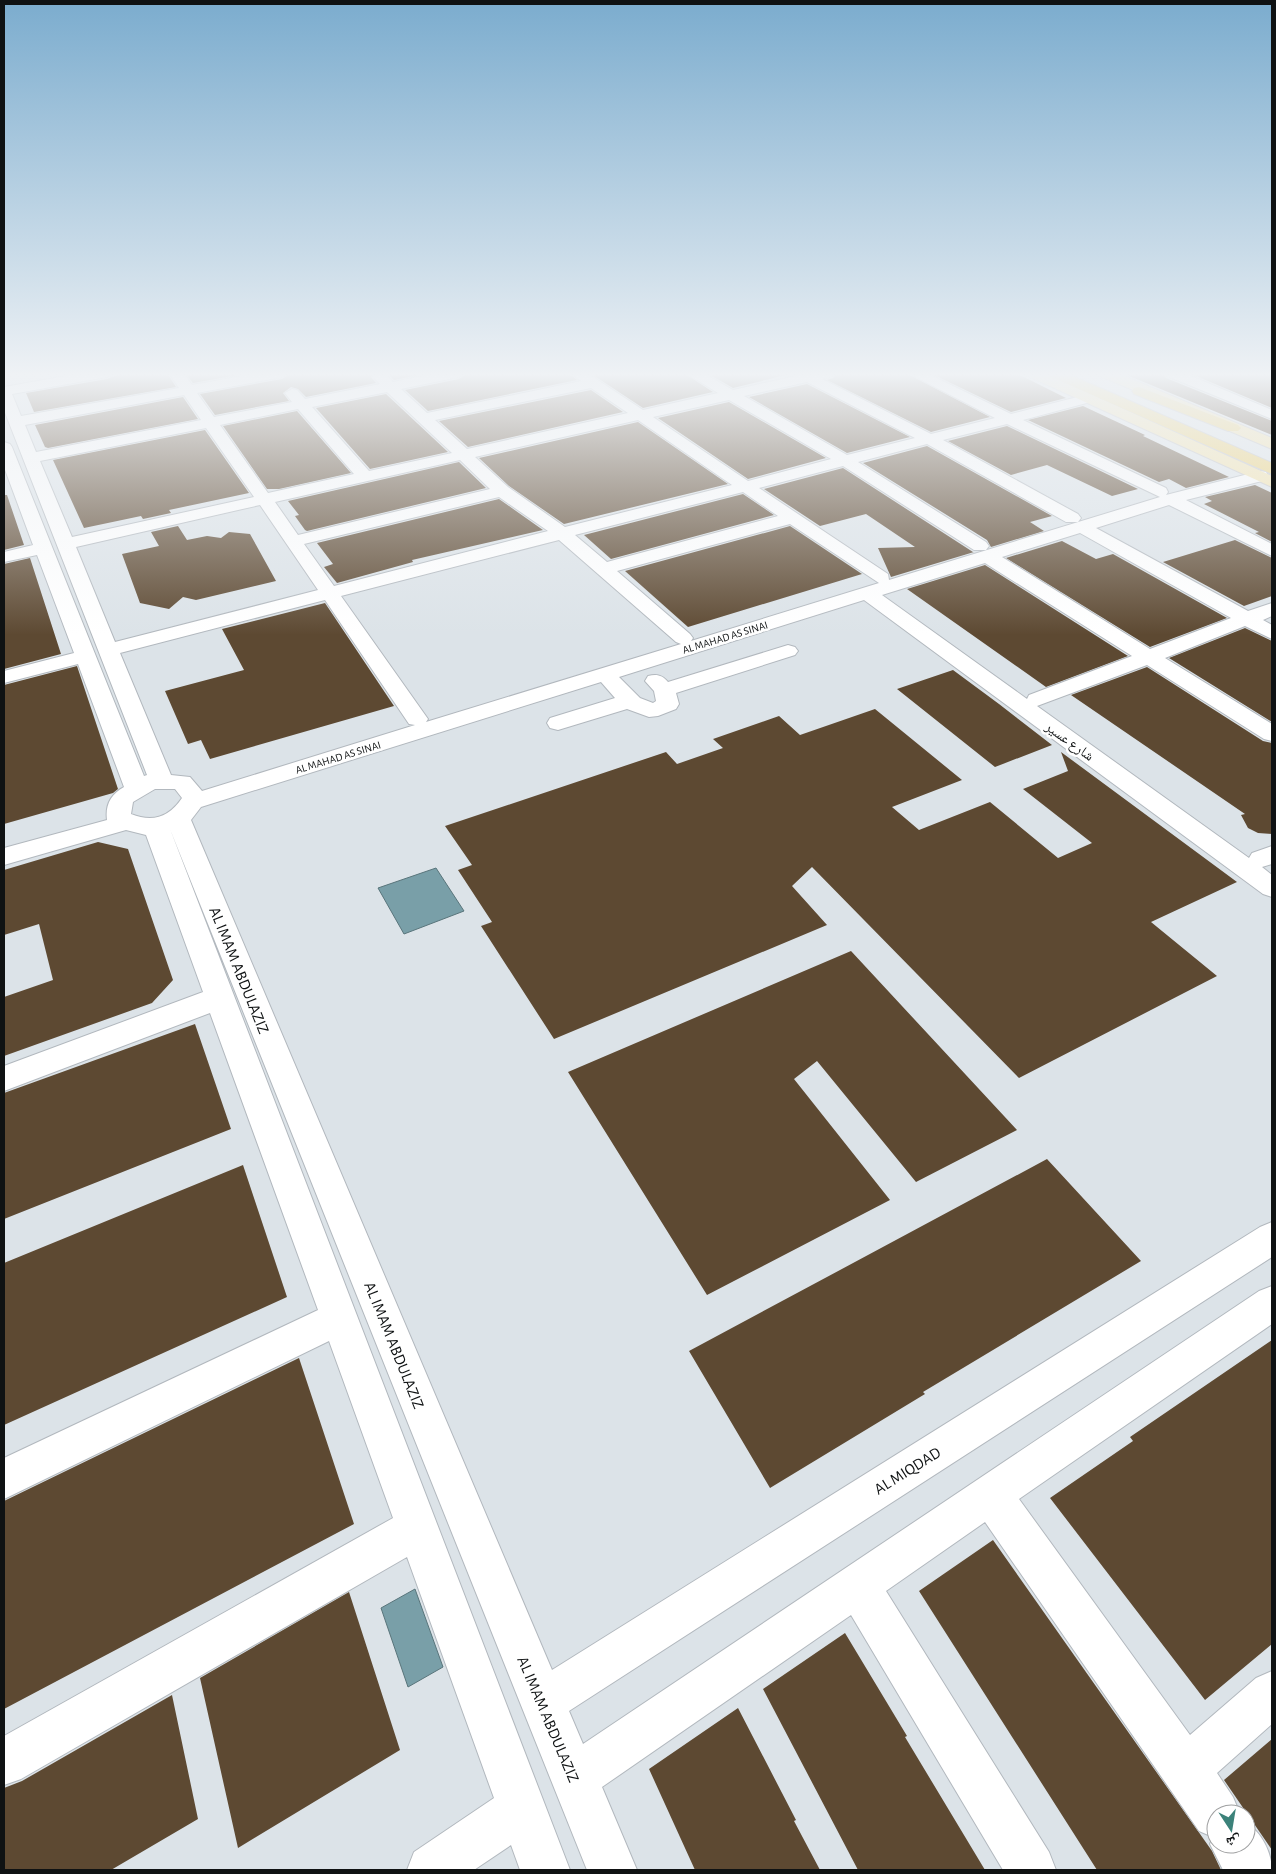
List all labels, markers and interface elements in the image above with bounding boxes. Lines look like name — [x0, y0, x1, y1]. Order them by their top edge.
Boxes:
street label: AL MAHAD AS SINAI — [681, 619, 769, 656]
street label: شارع عسير — [1041, 719, 1096, 766]
street label: AL MAHAD AS SINAI — [294, 739, 382, 776]
street label: AL IMAM ABDULAZIZ — [206, 905, 272, 1036]
street label: AL IMAM ABDULAZIZ — [361, 1280, 427, 1411]
street label: AL MIQDAD — [871, 1444, 944, 1498]
street label: AL IMAM ABDULAZIZ — [514, 1654, 582, 1785]
north arrow — [1206, 1804, 1256, 1854]
text: ش — [1224, 1831, 1242, 1849]

